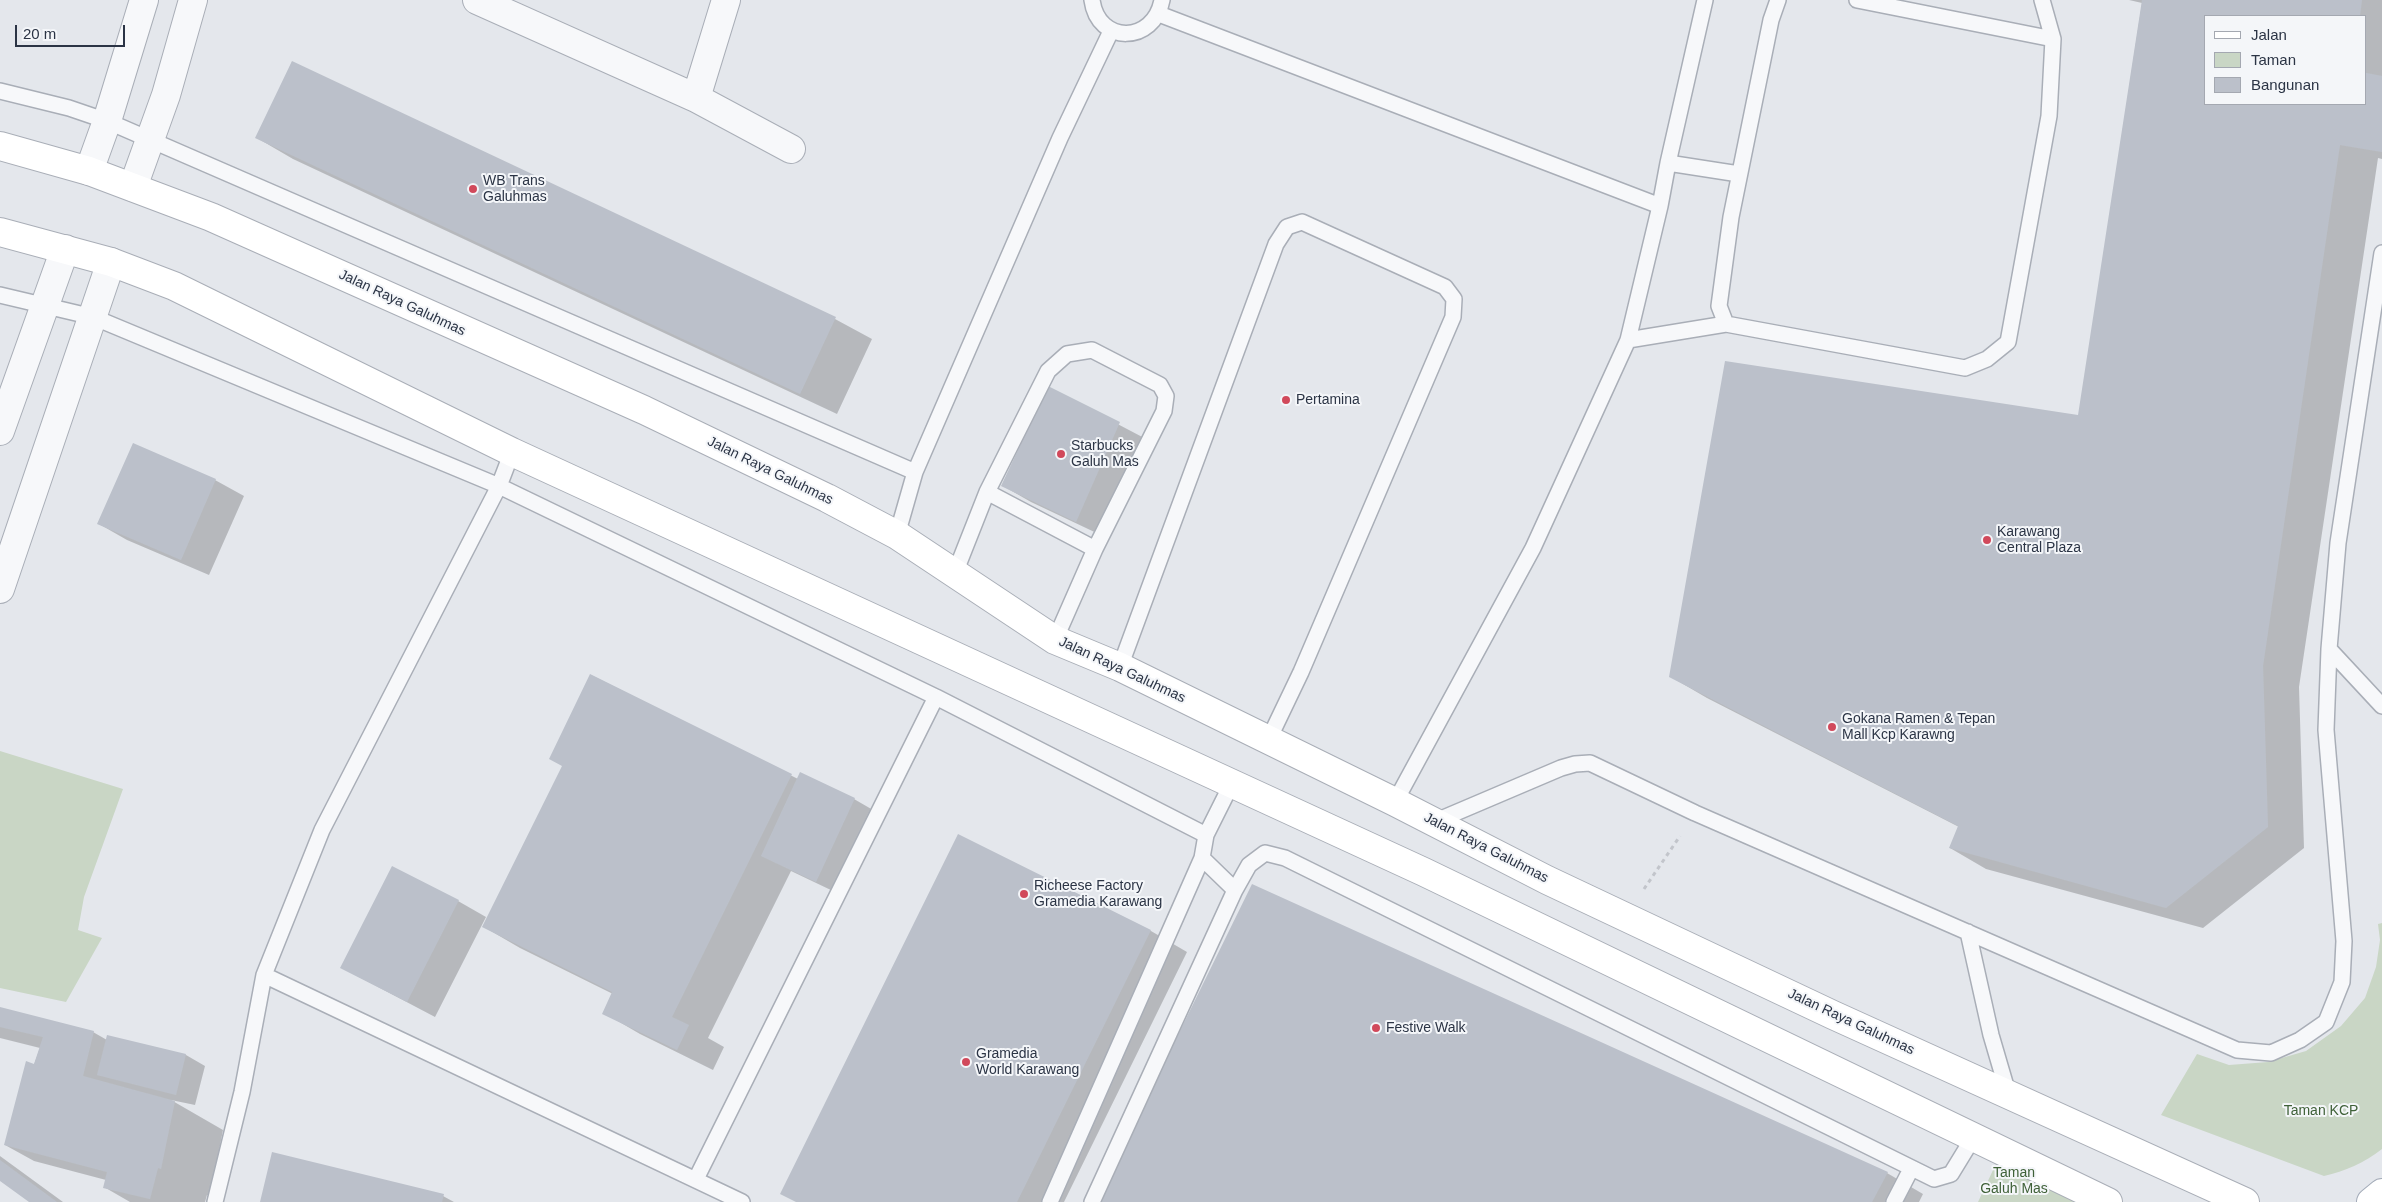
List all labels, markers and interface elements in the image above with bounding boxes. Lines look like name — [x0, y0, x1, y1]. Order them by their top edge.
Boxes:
scale bar — [18, 15, 128, 47]
legend — [2204, 15, 2367, 105]
text: 20 m — [23, 25, 56, 42]
text: Jalan — [2251, 26, 2287, 43]
text: Taman — [2251, 51, 2296, 68]
text: Bangunan — [2251, 76, 2319, 93]
place label: WB Trans Galuhmas — [483, 173, 547, 206]
marker: WB Trans Galuhmas — [467, 183, 479, 195]
street label: Jalan Raya Galuhmas — [336, 266, 468, 340]
place label: Pertamina — [1296, 392, 1360, 408]
marker: Pertamina — [1280, 394, 1292, 406]
street label: Jalan Raya Galuhmas — [704, 433, 836, 509]
place label: Starbucks Galuh Mas — [1071, 438, 1139, 471]
marker: Starbucks Galuh Mas — [1055, 448, 1067, 460]
place label: Karawang Central Plaza — [1997, 524, 2081, 556]
marker: Karawang Central Plaza — [1981, 534, 1993, 546]
street label: Jalan Raya Galuhmas — [1056, 633, 1188, 707]
place label: Gokana Ramen & Tepan Mall Kcp Karawng — [1842, 711, 1995, 744]
marker: Gokana Ramen & Tepan Mall Kcp Karawng — [1826, 721, 1838, 733]
street label: Jalan Raya Galuhmas — [1421, 809, 1551, 887]
place label: Richeese Factory Gramedia Karawang — [1034, 878, 1162, 910]
marker: Richeese Factory Gramedia Karawang — [1018, 888, 1030, 900]
street label: Jalan Raya Galuhmas — [1785, 985, 1917, 1059]
place label: Festive Walk — [1386, 1020, 1466, 1036]
marker: Festive Walk — [1370, 1022, 1382, 1034]
place label: Gramedia World Karawang — [976, 1046, 1079, 1078]
marker: Gramedia World Karawang — [960, 1056, 972, 1068]
park label: Taman KCP — [2284, 1103, 2358, 1119]
park label: Taman Galuh Mas — [1980, 1165, 2048, 1198]

